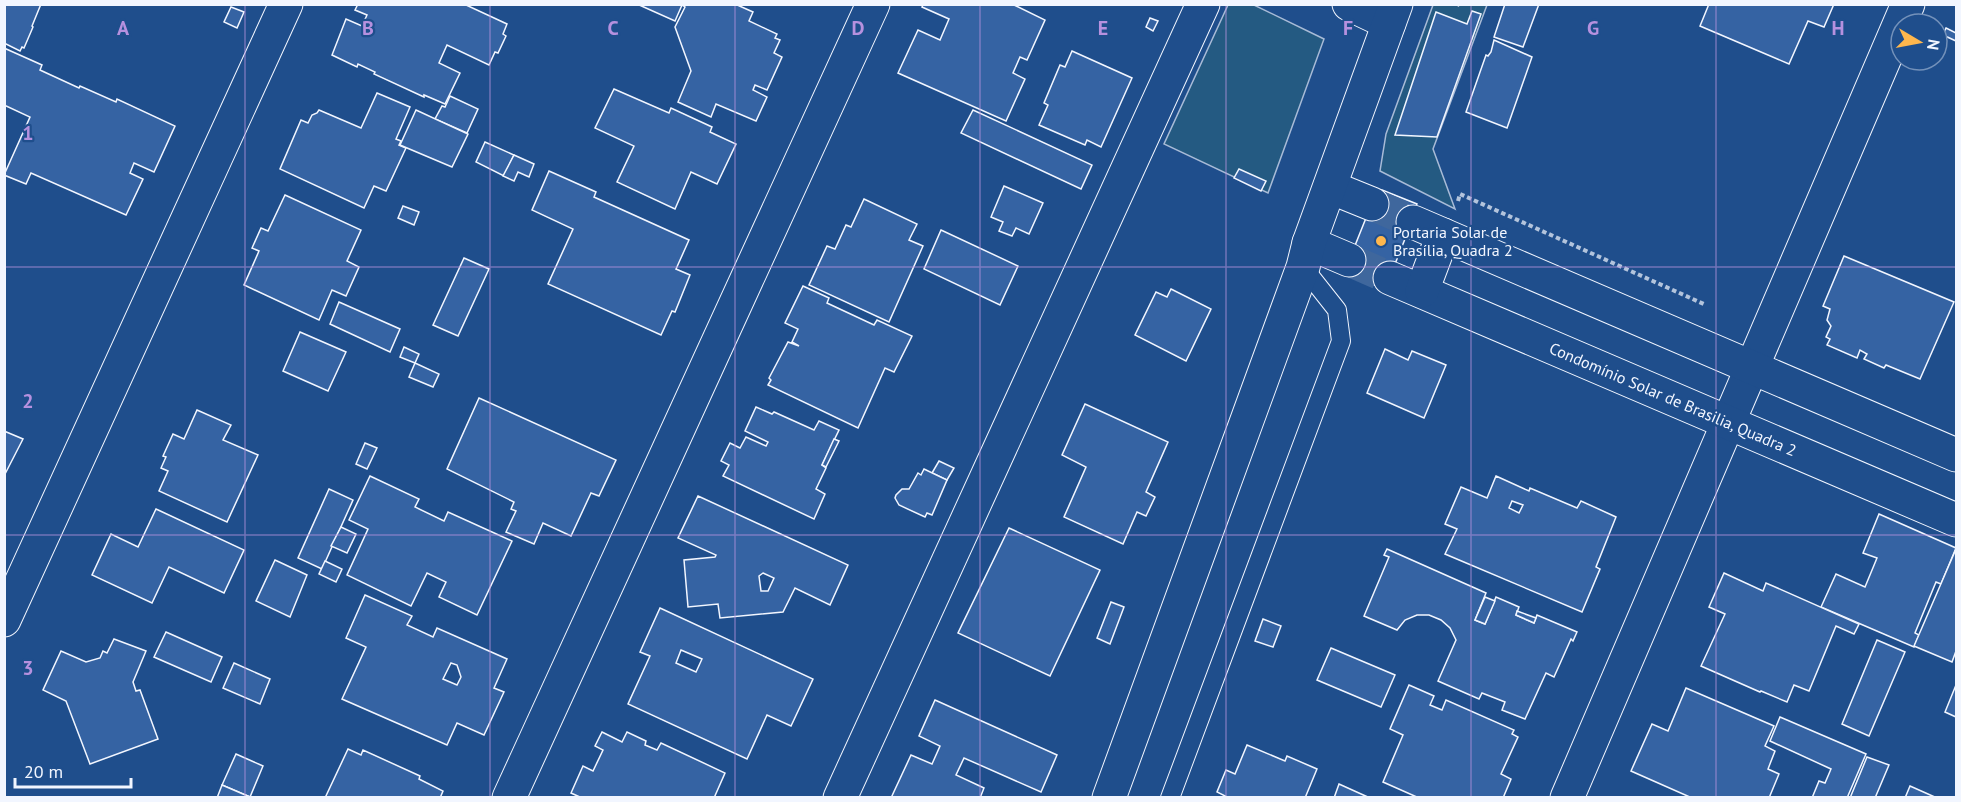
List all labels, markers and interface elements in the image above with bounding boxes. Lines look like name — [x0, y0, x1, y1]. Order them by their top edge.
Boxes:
north arrow — [1889, 12, 1949, 72]
text: A — [117, 15, 130, 41]
text: B — [362, 15, 374, 41]
text: C — [607, 15, 619, 41]
text: D — [852, 15, 865, 41]
text: E — [1098, 15, 1108, 41]
text: F — [1343, 15, 1353, 41]
text: G — [1587, 15, 1599, 41]
text: H — [1831, 15, 1845, 41]
text: N — [1923, 38, 1945, 52]
text: 1 — [22, 120, 34, 146]
place label: Portaria Solar de Brasília, Quadra 2 — [1393, 222, 1513, 260]
marker: Portaria Solar de Brasília, Quadra 2 — [1374, 234, 1388, 248]
street label: Condomínio Solar de Brasilia, Quadra 2 — [1546, 338, 1800, 460]
text: 2 — [22, 388, 34, 414]
text: 3 — [22, 655, 34, 681]
scale bar — [15, 751, 130, 789]
text: 20 m — [24, 760, 63, 783]

